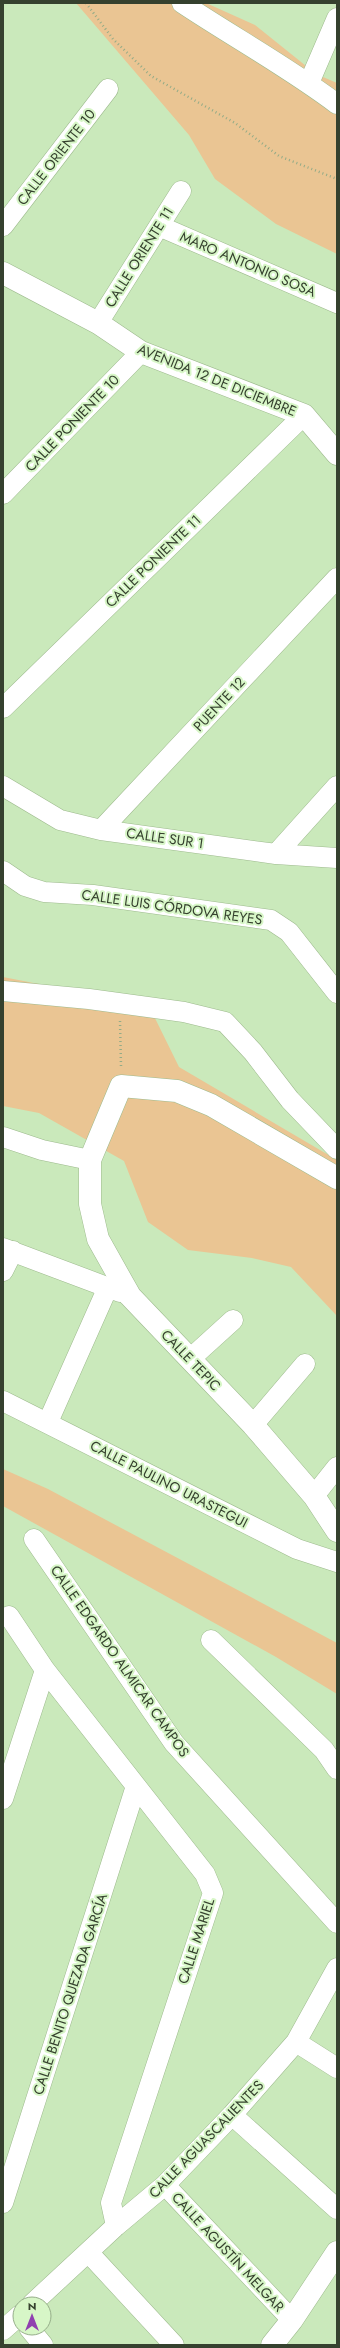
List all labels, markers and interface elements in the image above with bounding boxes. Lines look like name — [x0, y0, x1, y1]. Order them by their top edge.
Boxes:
street label: CALLE ORIENTE 10 — [12, 105, 100, 209]
street label: CALLE ORIENTE 11 — [100, 203, 178, 311]
street label: MARO ANTONIO SOSA — [177, 226, 320, 302]
street label: AVENIDA 12 DE DICIEMBRE — [135, 339, 299, 421]
street label: CALLE PONIENTE 10 — [20, 370, 124, 476]
street label: CALLE PONIENTE 11 — [101, 510, 205, 612]
street label: PUENTE 12 — [189, 672, 249, 736]
street label: CALLE SUR 1 — [125, 823, 205, 853]
street label: CALLE LUIS CÓRDOVA REYES — [80, 884, 264, 930]
street label: CALLE TEPIC — [157, 1325, 225, 1395]
street label: CALLE PAULINO URASTEGUI — [87, 1435, 251, 1533]
street label: CALLE EDGARDO ALMICAR CAMPOS — [46, 1561, 194, 1761]
street label: CALLE BENITO QUEZADA GARCÍA — [28, 1890, 112, 2097]
street label: CALLE MARIEL — [173, 1895, 219, 1986]
street label: CALLE AGUASCALIENTES — [144, 2075, 268, 2203]
street label: CALLE AGUSTÍN MELGAR — [167, 2188, 289, 2316]
north arrow — [12, 2296, 52, 2336]
text: N — [28, 2298, 36, 2314]

